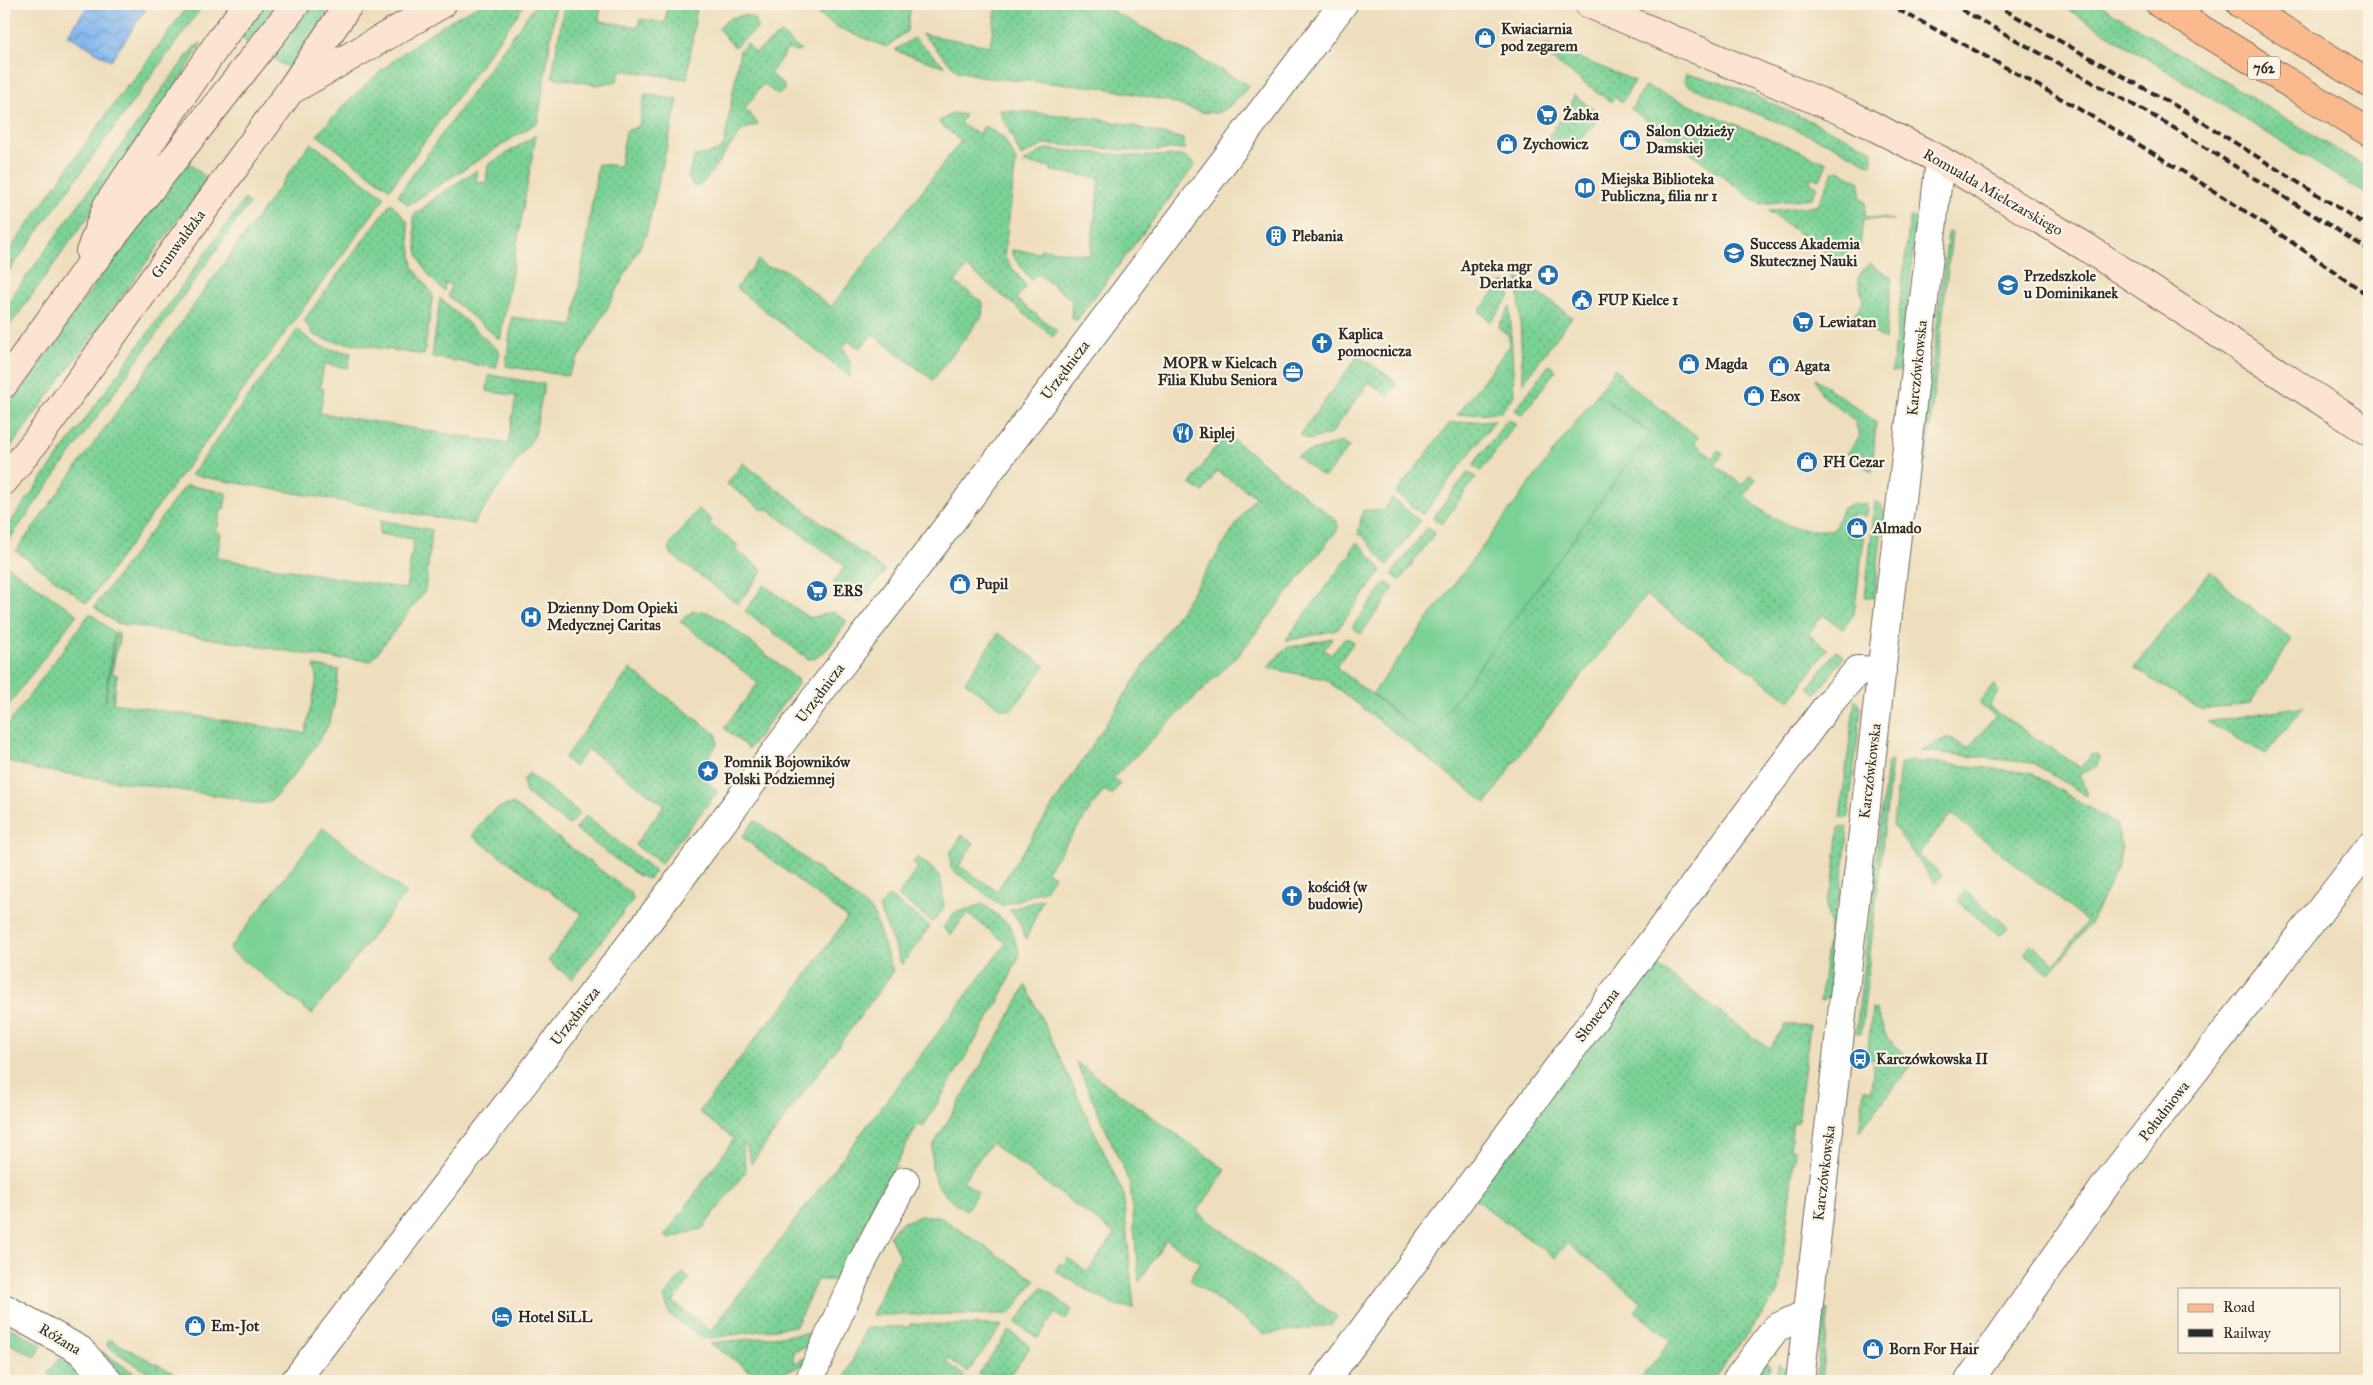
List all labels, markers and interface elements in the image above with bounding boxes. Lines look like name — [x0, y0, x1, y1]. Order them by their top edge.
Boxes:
place label: Kwiaciarnia pod zegarem — [1500, 20, 1578, 56]
shop icon: Kwiaciarnia pod zegarem — [1473, 26, 1497, 50]
road number: 762 — [2248, 56, 2280, 80]
supermarket icon: Żabka — [1535, 103, 1559, 127]
place label: Żabka — [1563, 105, 1600, 124]
place label: Salon Odzieży Damskiej — [1646, 122, 1735, 158]
shop icon: Salon Odzieży Damskiej — [1618, 128, 1642, 152]
shop icon: Zychowicz — [1495, 132, 1519, 156]
place label: Zychowicz — [1523, 135, 1588, 154]
street label: Romualda Mielczarskiego — [1920, 145, 2066, 240]
place label: Miejska Biblioteka Publiczna, filia nr 1 — [1601, 170, 1717, 205]
library icon: Miejska Biblioteka Publiczna, filia nr 1 — [1573, 176, 1597, 200]
street label: Grunwaldzka — [147, 206, 209, 282]
building icon: Plebania — [1264, 224, 1288, 248]
place label: Plebania — [1292, 227, 1344, 245]
place label: Success Akademia Skutecznej Nauki — [1750, 235, 1861, 271]
school or university icon: Success Akademia Skutecznej Nauki — [1722, 241, 1746, 265]
place label: Apteka mgr Derlatka — [1460, 257, 1533, 292]
pharmacy icon: Apteka mgr Derlatka — [1536, 263, 1560, 287]
place label: Przedszkole u Dominikanek — [2023, 267, 2119, 302]
school or university icon: Przedszkole u Dominikanek — [1996, 273, 2020, 297]
public building icon: FUP Kielce 1 — [1570, 288, 1594, 312]
place label: FUP Kielce 1 — [1598, 291, 1678, 309]
supermarket icon: Lewiatan — [1791, 310, 1815, 334]
place label: Lewiatan — [1819, 313, 1877, 331]
street label: Karczówkowska — [1903, 319, 1931, 417]
place label: Kaplica pomocnicza — [1337, 325, 1412, 361]
church icon: Kaplica pomocnicza — [1310, 331, 1334, 355]
street label: Urzędnicza — [1037, 336, 1094, 403]
shop icon: Magda — [1677, 352, 1701, 376]
place label: MOPR w Kielcach Filia Klubu Seniora — [1158, 354, 1278, 389]
shop icon: Agata — [1767, 354, 1791, 378]
place label: Magda — [1705, 355, 1748, 374]
place label: Agata — [1794, 357, 1831, 376]
office icon: MOPR w Kielcach Filia Klubu Seniora — [1281, 360, 1305, 384]
shop icon: Esox — [1742, 384, 1766, 408]
place label: Esox — [1770, 387, 1801, 405]
restaurant icon: Riplej — [1171, 421, 1195, 445]
place label: Riplej — [1199, 424, 1235, 443]
shop icon: FH Cezar — [1795, 450, 1819, 474]
place label: FH Cezar — [1823, 453, 1885, 471]
shop icon: Almado — [1845, 516, 1869, 540]
place label: Almado — [1872, 519, 1922, 537]
shop icon: Pupil — [948, 572, 972, 596]
place label: Pupil — [976, 575, 1009, 594]
supermarket icon: ERS — [805, 579, 829, 603]
place label: ERS — [833, 582, 863, 600]
place label: Dzienny Dom Opieki Medycznej Caritas — [547, 599, 679, 635]
hospital icon: Dzienny Dom Opieki Medycznej Caritas — [519, 605, 543, 629]
street label: Urzędnicza — [792, 659, 849, 726]
street label: Karczówkowska — [1855, 722, 1885, 820]
place label: Pomnik Bojowników Polski Podziemnej — [724, 753, 851, 789]
place icon: Pomnik Bojowników Polski Podziemnej — [696, 759, 720, 783]
place label: kościół (w budowie) — [1307, 878, 1368, 914]
church icon: kościół (w budowie) — [1280, 884, 1304, 908]
street label: Urzędnicza — [546, 983, 604, 1049]
street label: Słoneczna — [1571, 984, 1623, 1045]
bus stop icon: Karczówkowska II — [1848, 1047, 1872, 1071]
place label: Karczówkowska II — [1876, 1050, 1989, 1068]
street label: Południowa — [2135, 1077, 2193, 1145]
street label: Karczówkowska — [1809, 1124, 1839, 1222]
legend — [2178, 1288, 2340, 1352]
text: Road — [2223, 1298, 2255, 1316]
hotel icon: Hotel SiLL — [490, 1305, 514, 1329]
place label: Hotel SiLL — [518, 1308, 593, 1326]
shop icon: Em-Jot — [183, 1314, 207, 1338]
place label: Em-Jot — [211, 1317, 260, 1336]
street label: Różana — [36, 1319, 85, 1359]
text: Railway — [2223, 1324, 2272, 1342]
shop icon: Born For Hair — [1861, 1337, 1885, 1361]
place label: Born For Hair — [1889, 1340, 1979, 1358]

